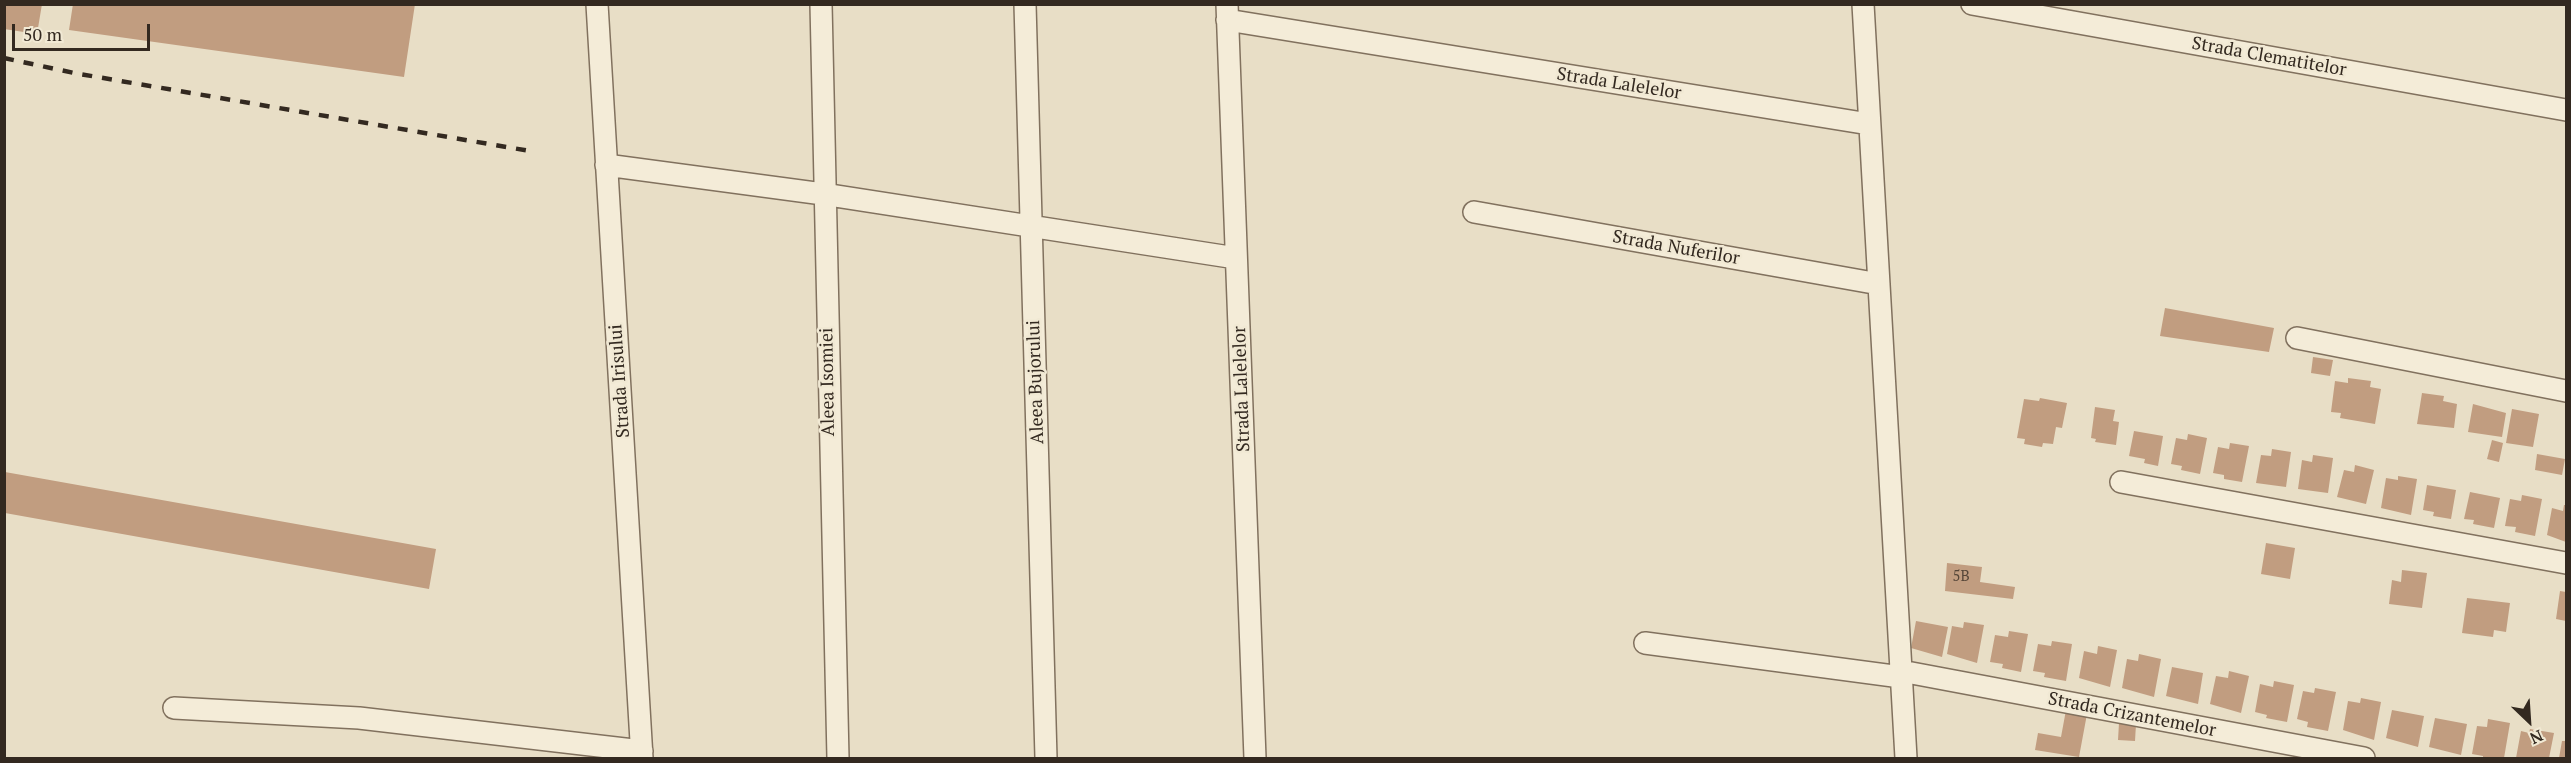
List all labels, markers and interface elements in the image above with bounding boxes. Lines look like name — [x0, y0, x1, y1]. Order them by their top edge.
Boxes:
scale bar — [15, 12, 153, 50]
text: 50 m — [23, 22, 62, 46]
street label: Strada Clematitelor — [2190, 33, 2348, 81]
street label: Strada Lalelelor — [1555, 63, 1683, 105]
street label: Strada Nuferilor — [1611, 226, 1741, 270]
street label: Aleea Bujorului — [1023, 320, 1049, 444]
street label: Strada Irisului — [605, 324, 635, 438]
street label: Strada Lalelelor — [1229, 326, 1255, 452]
street label: Aleea Isomiei — [816, 327, 840, 437]
house number: 5B — [1952, 568, 1970, 586]
street label: Strada Crizantemelor — [2046, 688, 2218, 742]
north arrow — [2499, 691, 2559, 751]
text: N — [2526, 725, 2547, 750]

